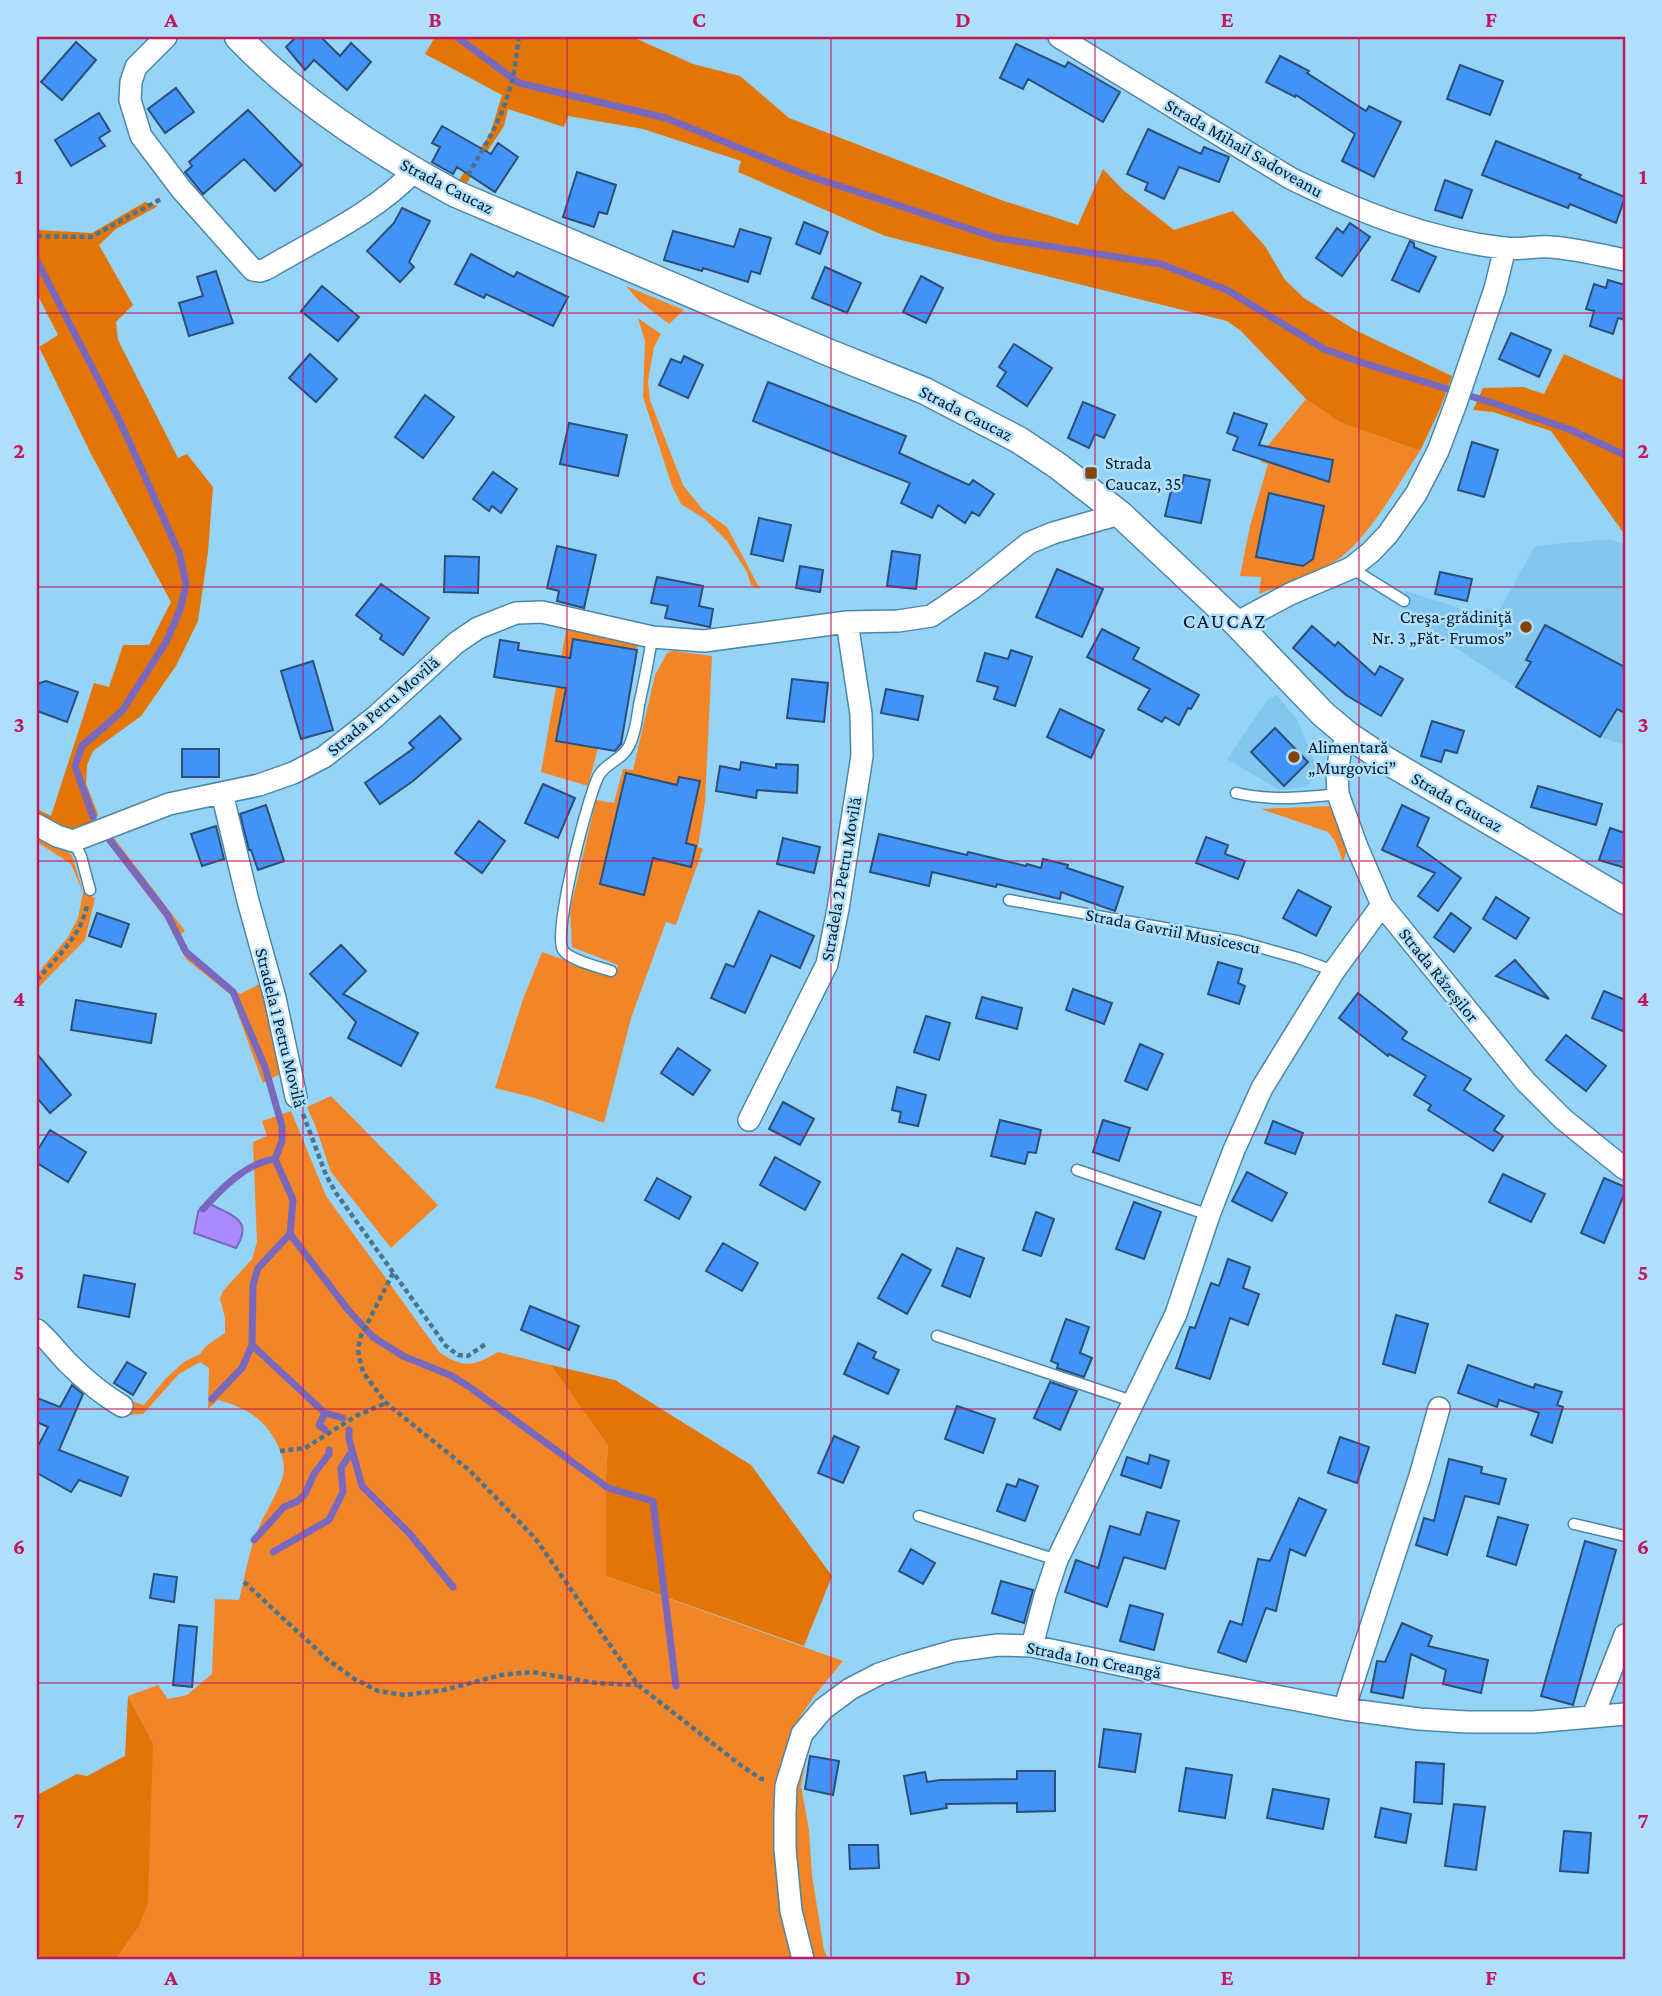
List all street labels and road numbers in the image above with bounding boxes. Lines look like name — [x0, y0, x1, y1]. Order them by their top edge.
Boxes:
street label: Strada Mihail Sadoveanu — [1161, 95, 1327, 202]
street label: Strada Caucaz — [397, 154, 497, 218]
street label: Strada Caucaz — [916, 381, 1016, 445]
street label: Strada Petru Movilă — [323, 652, 443, 760]
street label: Strada Caucaz — [1408, 768, 1506, 836]
street label: Stradela 2 Petru Movilă — [817, 795, 865, 963]
street label: Strada Gavriil Musicescu — [1084, 904, 1262, 958]
street label: Strada Răzeșilor — [1393, 924, 1483, 1028]
street label: Stradela 1 Petru Movilă — [251, 946, 311, 1110]
street label: Strada Ion Creangă — [1025, 1637, 1163, 1683]

